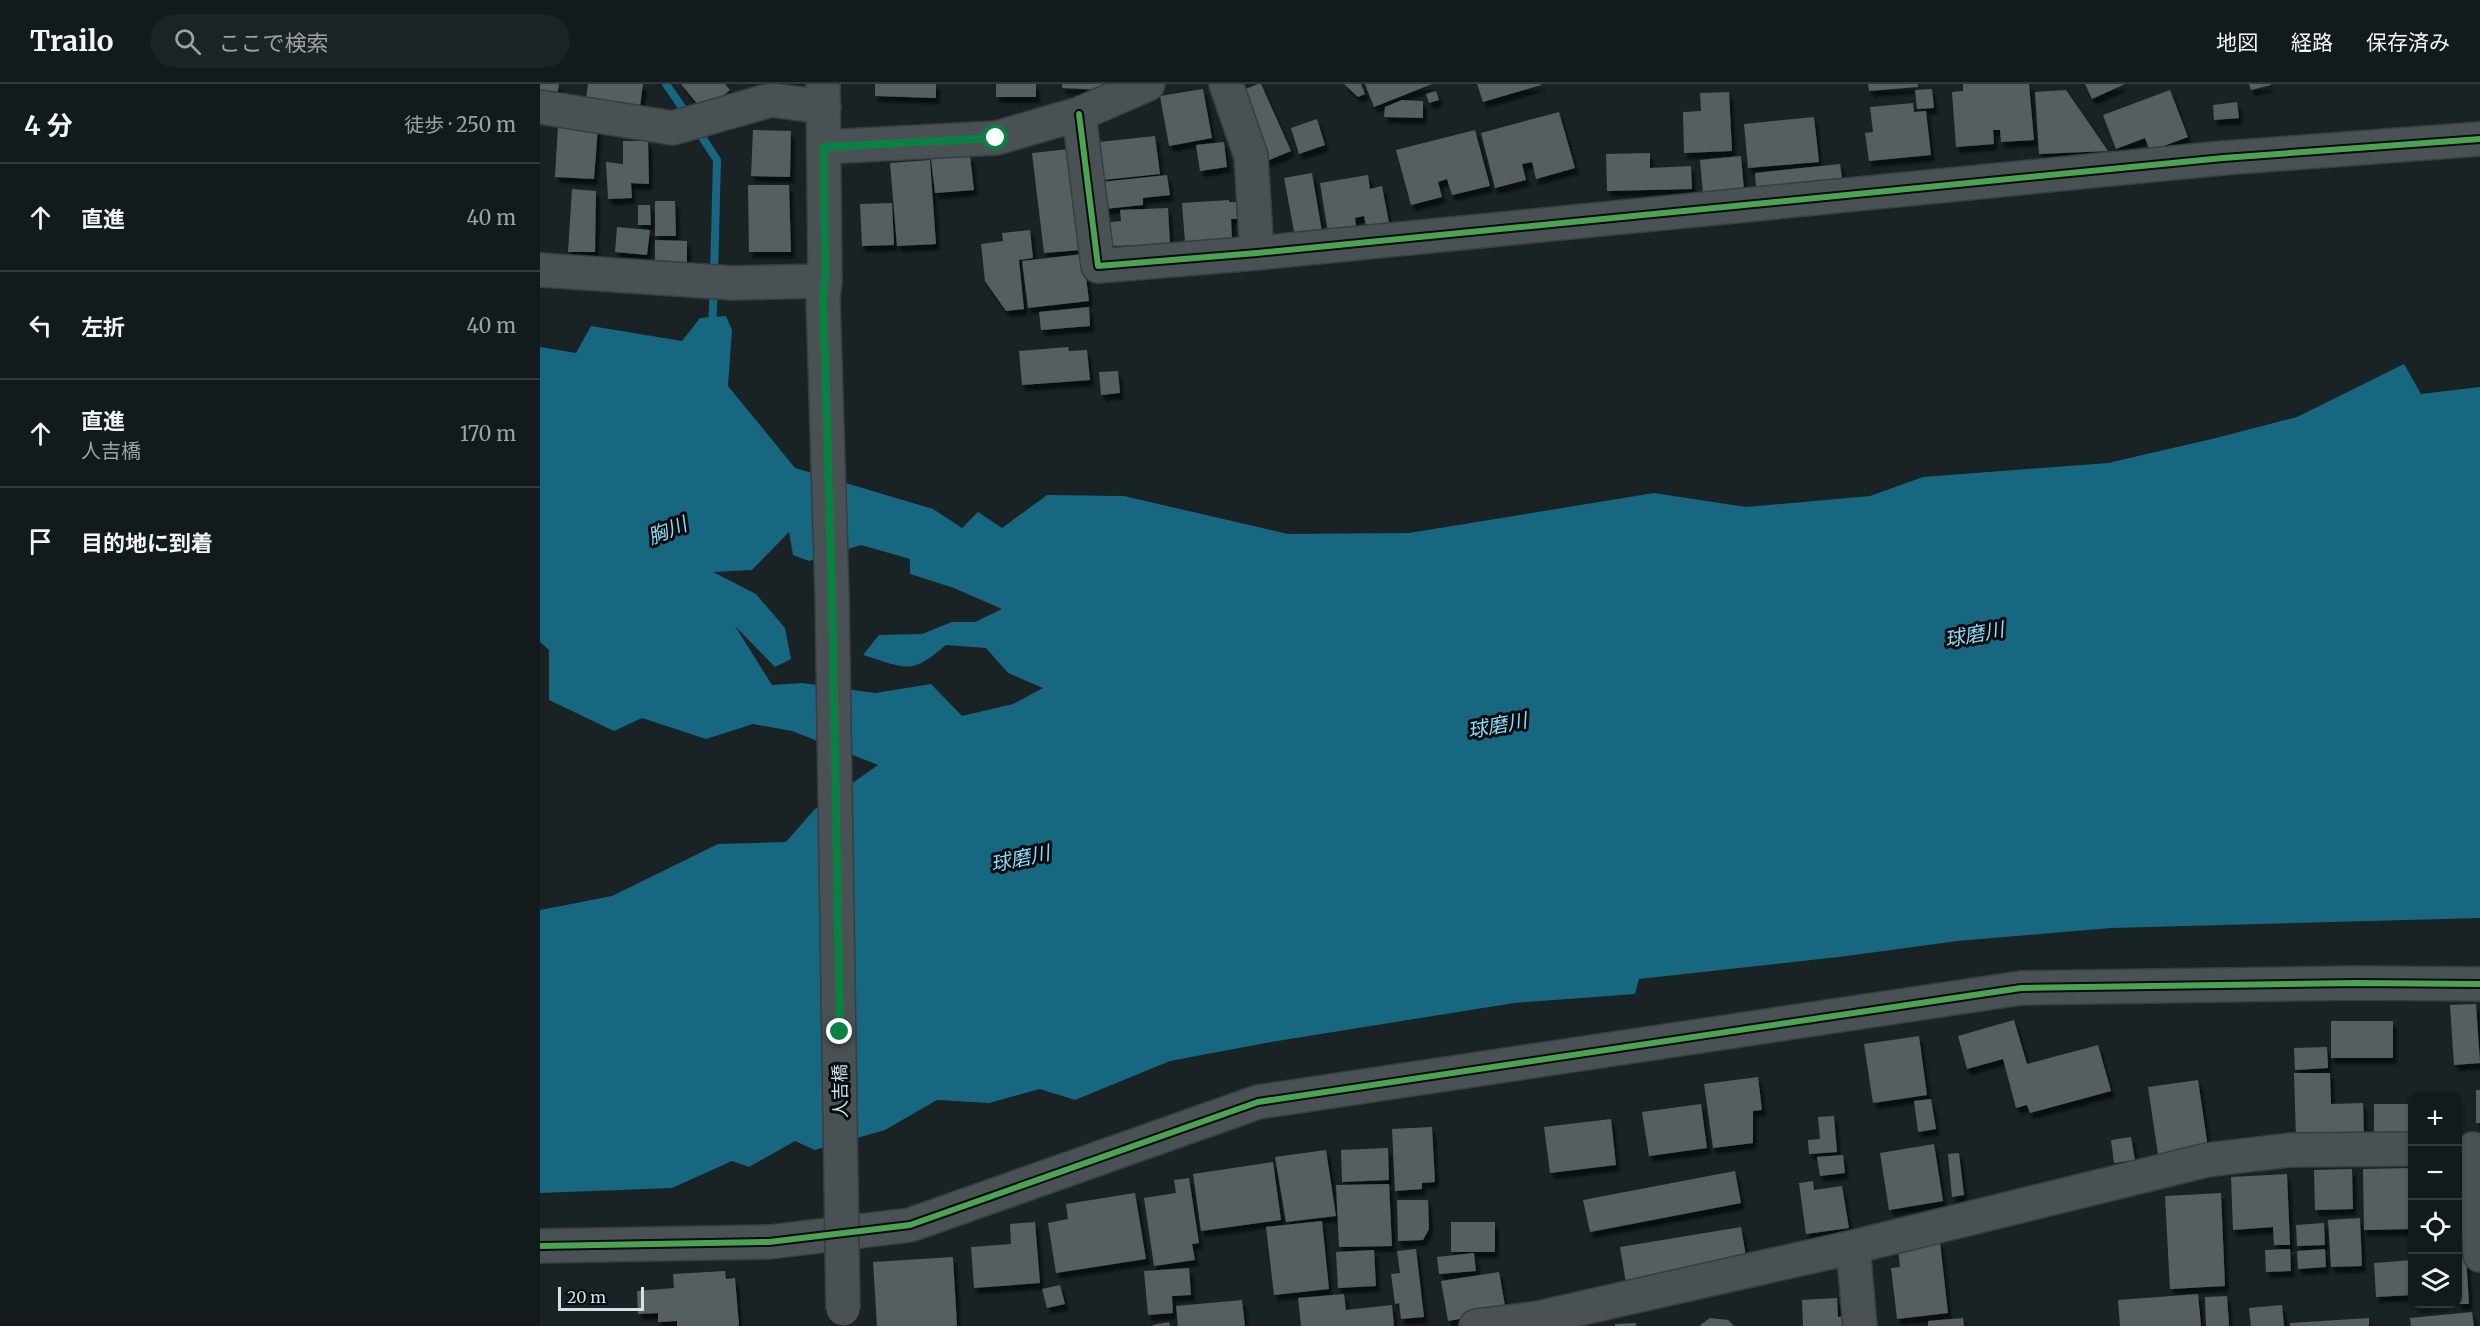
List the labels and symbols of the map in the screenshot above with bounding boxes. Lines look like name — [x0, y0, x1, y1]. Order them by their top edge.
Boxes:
route start — [982, 124, 1008, 150]
water label: 胸川 — [644, 510, 692, 549]
water label: 球磨川 — [1942, 616, 2008, 652]
water label: 球磨川 — [1465, 707, 1531, 743]
water label: 球磨川 — [988, 839, 1054, 876]
route end — [826, 1018, 852, 1044]
street label: 人吉橋 — [828, 1064, 852, 1118]
scale bar — [558, 1284, 644, 1312]

